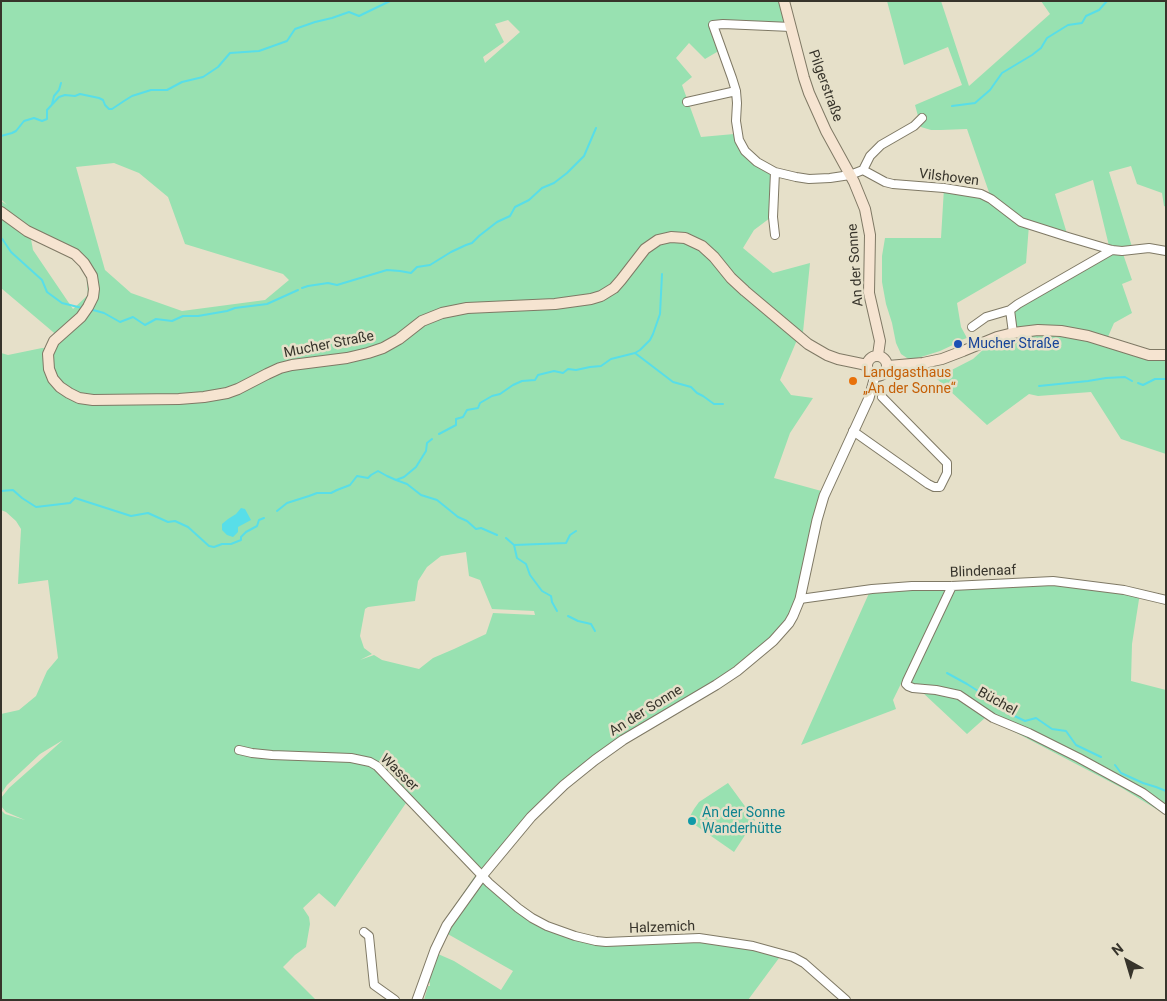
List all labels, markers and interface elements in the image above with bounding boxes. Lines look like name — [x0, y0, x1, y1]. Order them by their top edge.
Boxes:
street label: Pilgerstraße — [804, 48, 846, 124]
street label: Vilshoven — [918, 166, 980, 190]
street label: An der Sonne — [845, 223, 867, 307]
street label: Mucher Straße — [283, 328, 375, 362]
place label: Mucher Straße — [968, 336, 1059, 352]
marker: Mucher Straße — [952, 338, 964, 350]
place label: Landgasthaus „An der Sonne“ — [863, 365, 956, 398]
marker: Landgasthaus „An der Sonne“ — [847, 375, 859, 387]
street label: Blindenaaf — [950, 562, 1016, 582]
street label: An der Sonne — [606, 682, 686, 740]
street label: Büchel — [974, 684, 1020, 720]
street label: Wasser — [376, 751, 422, 795]
place label: An der Sonne Wanderhütte — [702, 805, 785, 838]
marker: An der Sonne Wanderhütte — [686, 815, 698, 827]
street label: Halzemich — [629, 918, 695, 938]
north arrow — [1102, 936, 1152, 986]
text: N — [1109, 940, 1126, 959]

